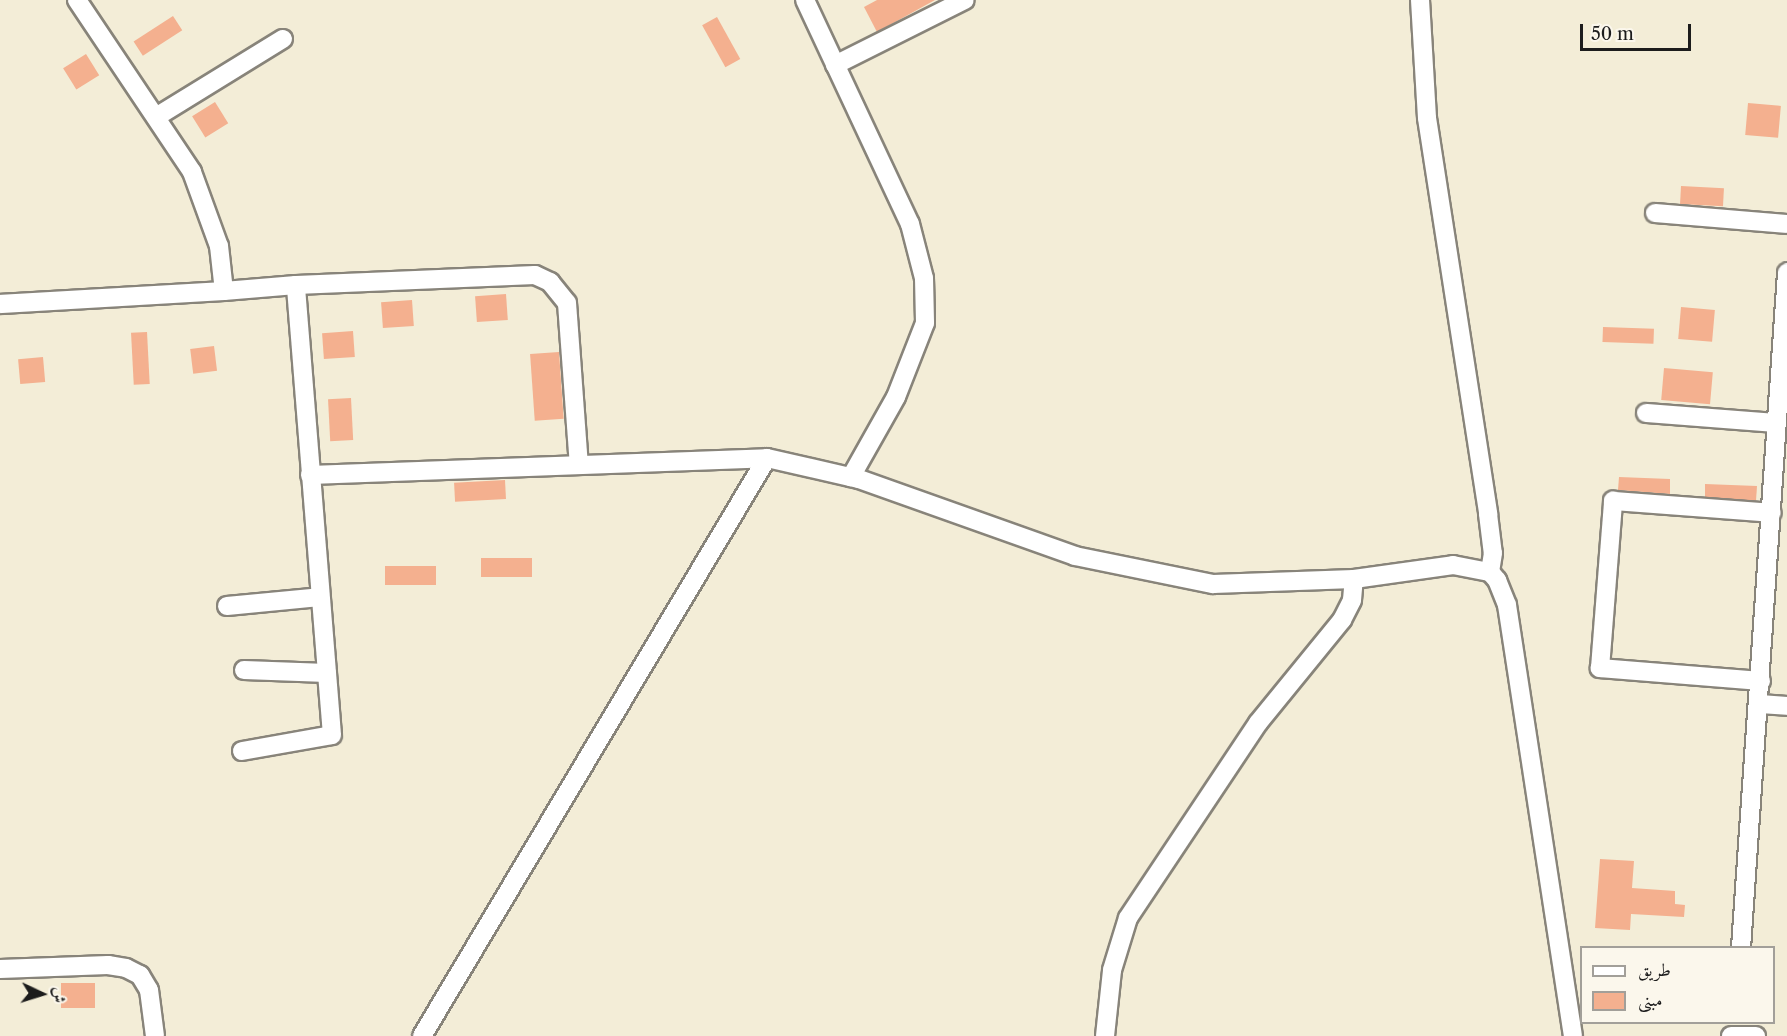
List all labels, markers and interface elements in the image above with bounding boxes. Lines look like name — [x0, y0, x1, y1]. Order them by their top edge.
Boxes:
scale bar — [1583, 12, 1694, 50]
text: 50 m — [1591, 23, 1634, 45]
legend — [1580, 946, 1775, 1024]
text: طريق — [1638, 959, 1671, 981]
north arrow — [12, 964, 72, 1024]
text: ش — [49, 987, 70, 1004]
text: مبنى — [1638, 989, 1663, 1011]

